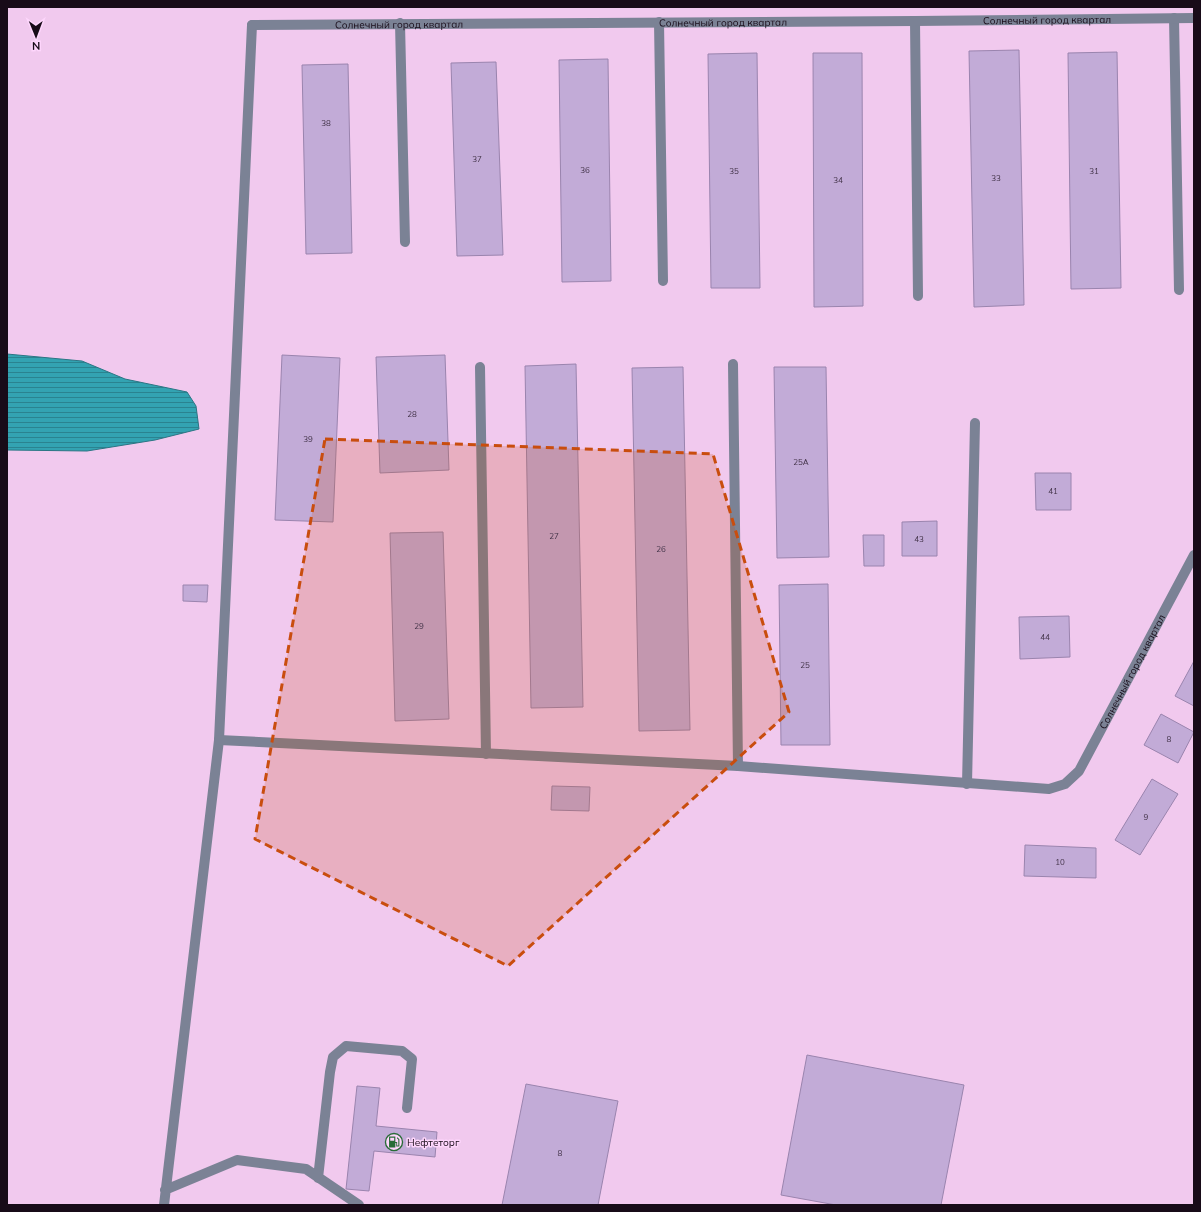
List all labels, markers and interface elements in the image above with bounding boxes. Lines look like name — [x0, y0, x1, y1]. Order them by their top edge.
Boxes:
street label: Солнечный город квартал — [983, 13, 1111, 27]
north arrow — [16, 16, 56, 56]
street label: Солнечный город квартал — [659, 16, 787, 30]
street label: Солнечный город квартал — [335, 18, 463, 31]
text: N — [32, 39, 40, 53]
house number: 38 — [321, 118, 331, 128]
house number: 37 — [472, 154, 482, 164]
house number: 36 — [580, 165, 590, 175]
house number: 35 — [729, 166, 739, 176]
house number: 31 — [1089, 166, 1099, 176]
house number: 33 — [991, 173, 1001, 183]
house number: 34 — [833, 175, 843, 185]
house number: 28 — [407, 409, 417, 419]
house number: 39 — [303, 434, 313, 444]
house number: 25А — [793, 457, 809, 467]
house number: 41 — [1048, 486, 1058, 496]
house number: 27 — [549, 531, 559, 541]
house number: 43 — [914, 534, 924, 544]
house number: 26 — [656, 544, 666, 554]
street label: Солнечный город квартал — [1097, 612, 1168, 731]
house number: 29 — [414, 621, 424, 631]
house number: 44 — [1040, 632, 1050, 642]
house number: 25 — [800, 660, 810, 670]
house number: 8 — [1167, 734, 1172, 744]
house number: 9 — [1144, 812, 1149, 822]
house number: 10 — [1055, 857, 1065, 867]
fuel station icon: Нефтеторг — [384, 1132, 404, 1152]
place label: Нефтеторг — [407, 1136, 460, 1149]
house number: 8 — [558, 1148, 563, 1158]

